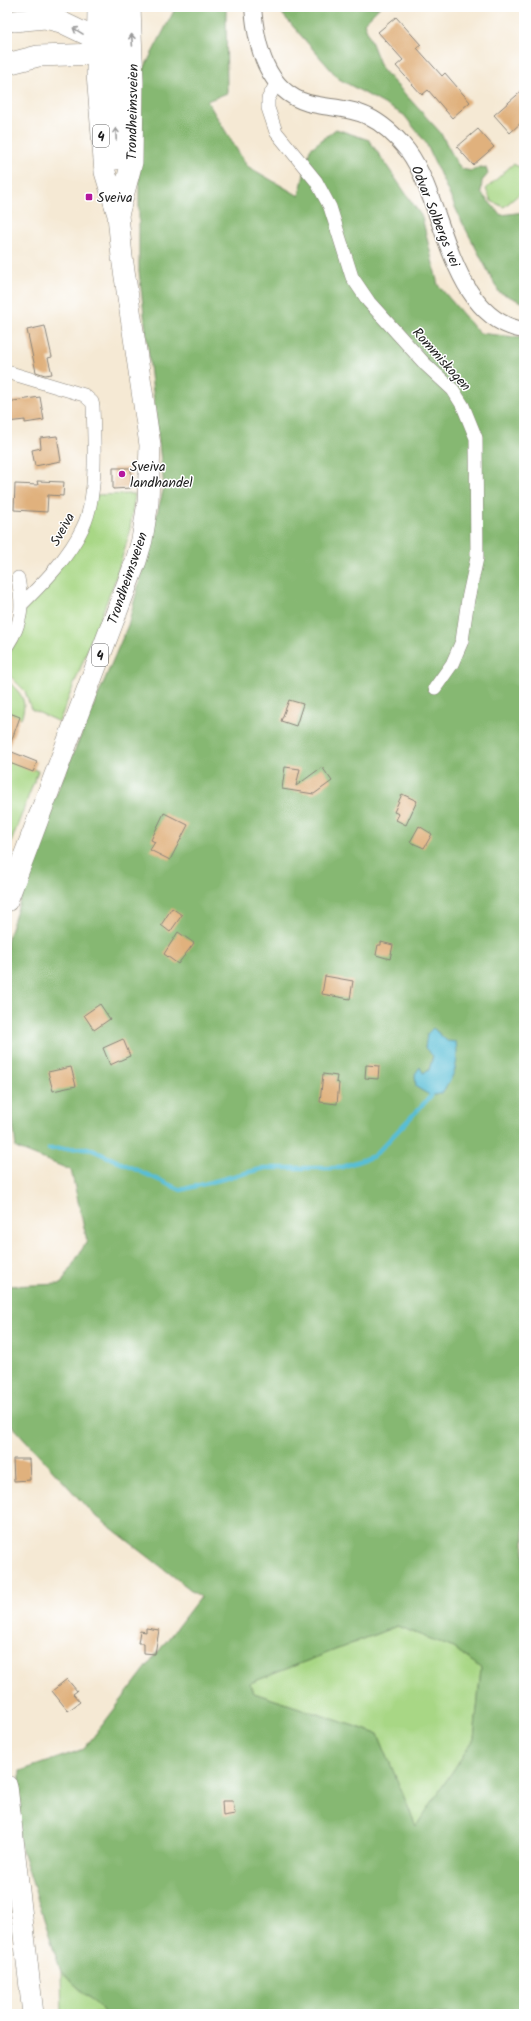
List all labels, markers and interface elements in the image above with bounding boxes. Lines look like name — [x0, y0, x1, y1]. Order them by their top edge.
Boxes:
one-way arrow — [72, 26, 84, 34]
one-way arrow — [128, 34, 135, 47]
street label: Trondheimsveien — [121, 64, 145, 160]
road number: 4 — [93, 125, 109, 147]
one-way arrow — [112, 128, 120, 141]
street label: Odvar Solbergs vei — [405, 162, 466, 271]
place label: Sveiva — [97, 187, 132, 209]
marker: Sveiva — [84, 192, 94, 202]
street label: Rommiskogen — [407, 323, 476, 397]
place label: Sveiva landhandel — [130, 456, 193, 494]
marker: Sveiva landhandel — [117, 469, 127, 479]
street label: Sveiva — [45, 509, 81, 550]
street label: Trondheimsveien — [102, 529, 154, 628]
road number: 4 — [92, 644, 108, 666]

